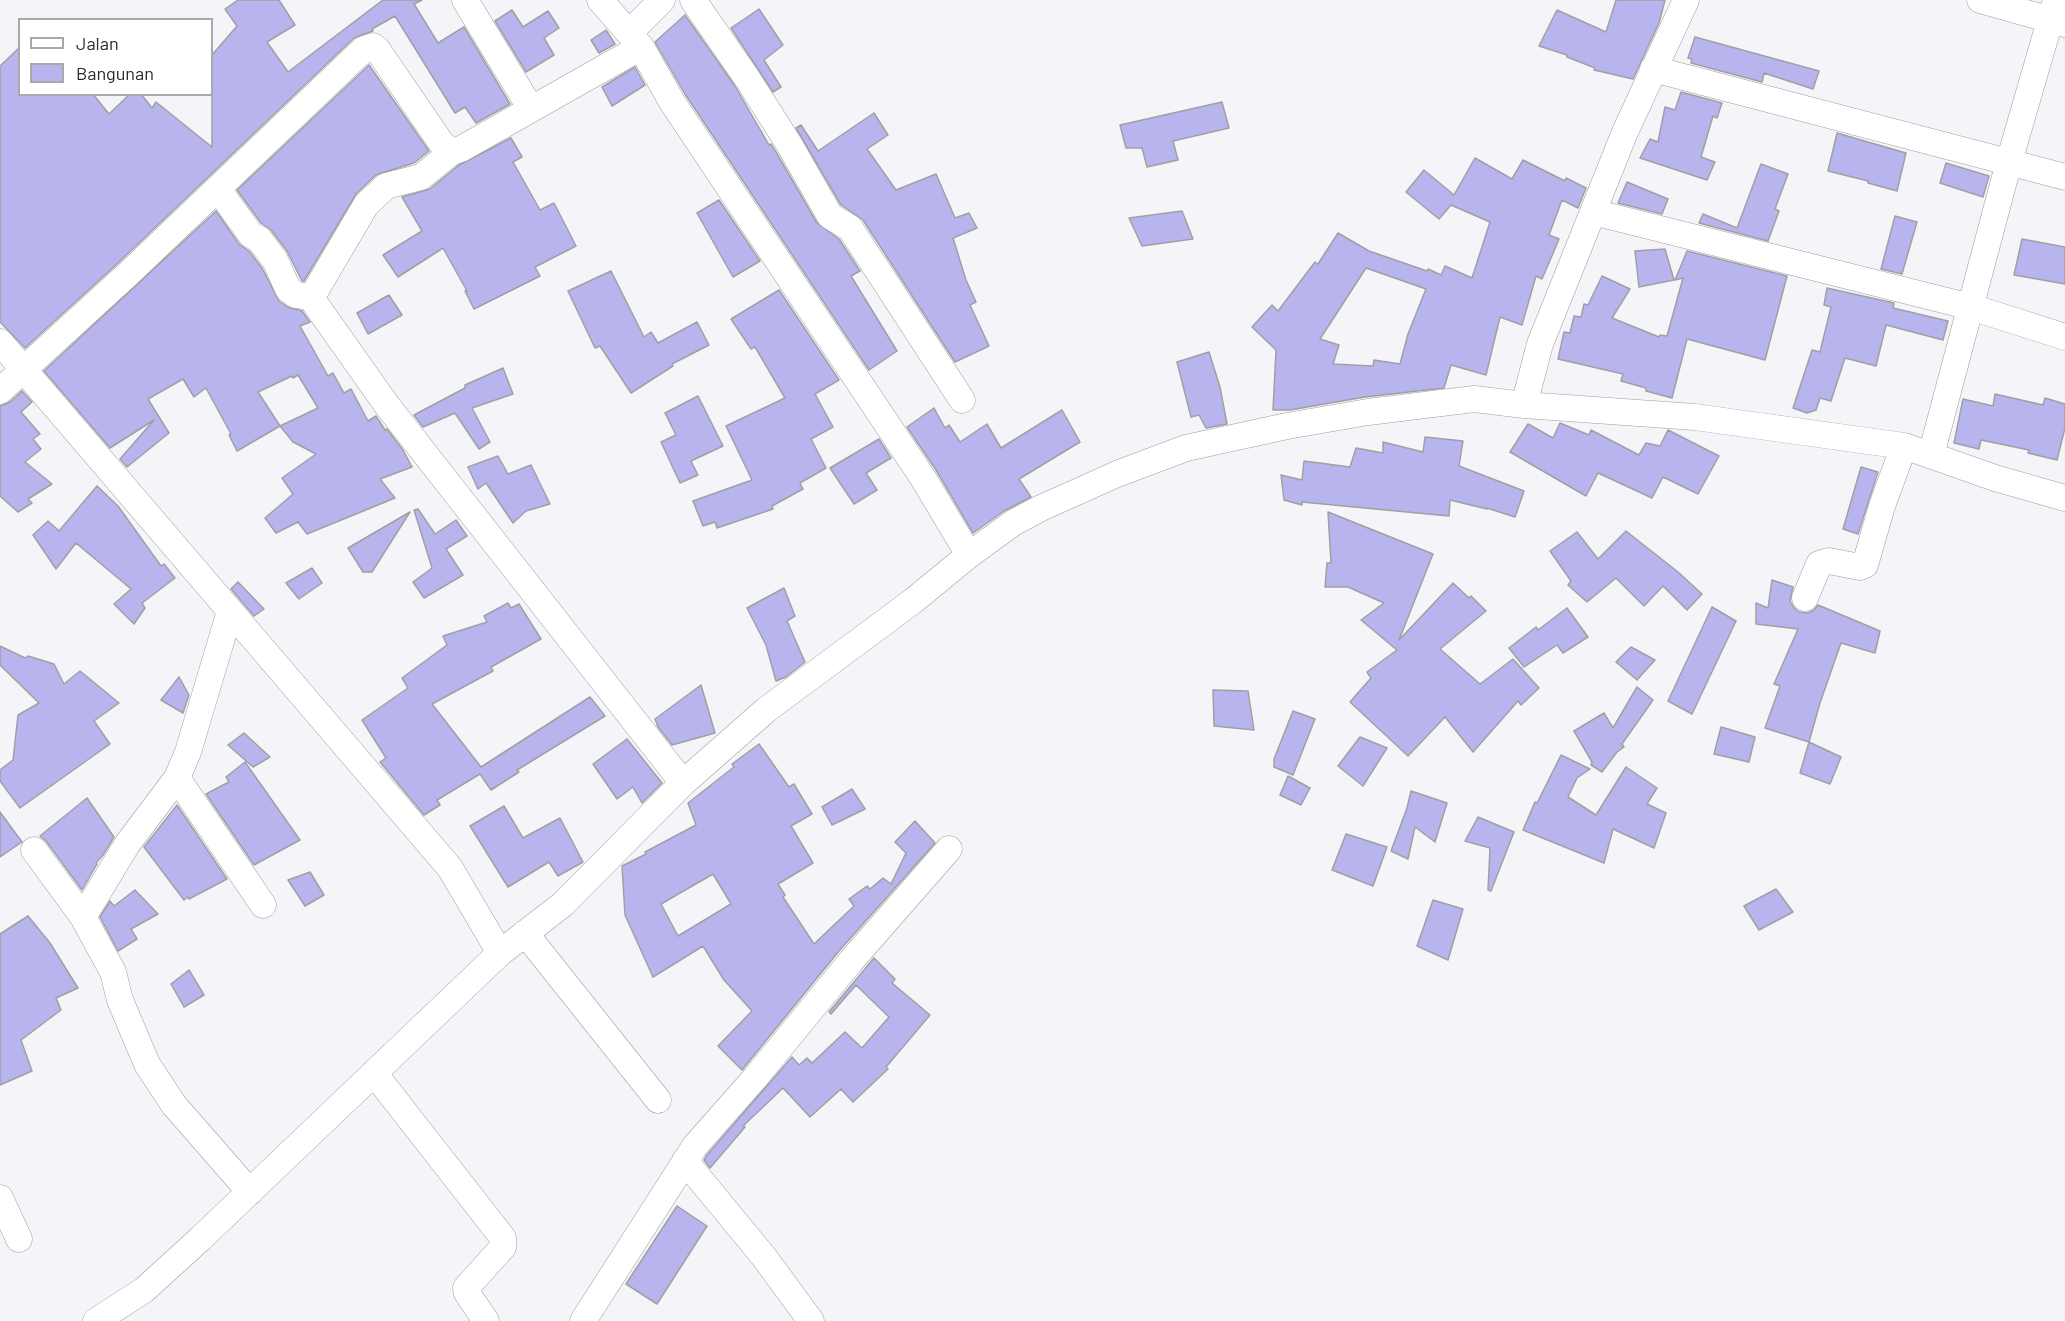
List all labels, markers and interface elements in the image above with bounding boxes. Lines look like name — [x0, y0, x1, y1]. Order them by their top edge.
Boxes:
legend — [18, 18, 213, 96]
text: Jalan — [76, 32, 119, 54]
text: Bangunan — [76, 62, 154, 84]

